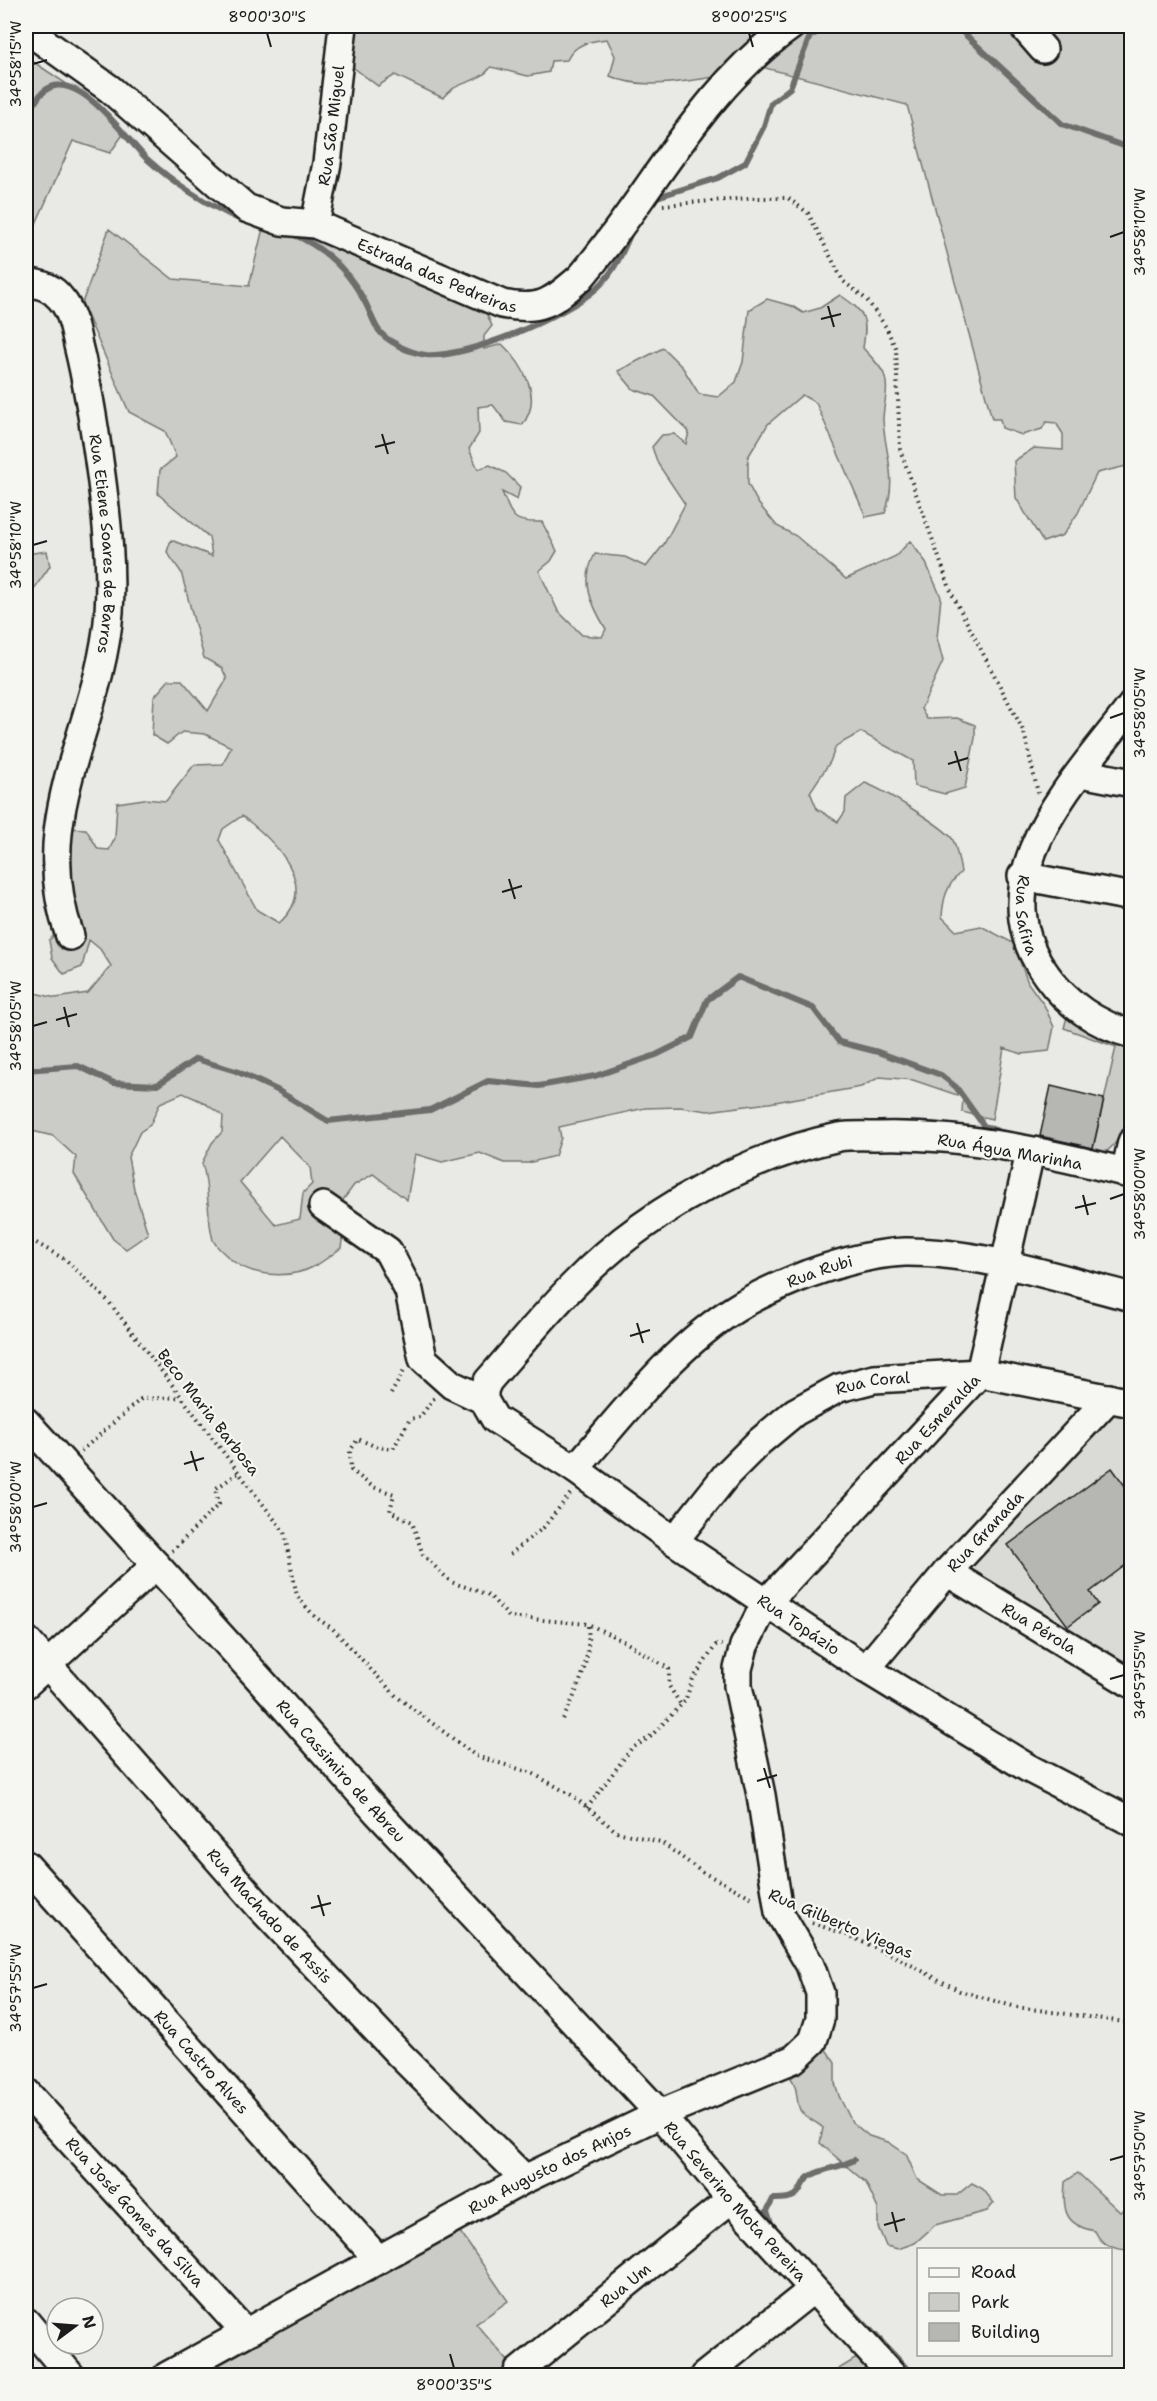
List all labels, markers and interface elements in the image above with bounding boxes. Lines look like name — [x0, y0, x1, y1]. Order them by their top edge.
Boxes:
text: 8°00'30"S — [228, 7, 306, 27]
text: 8°00'25"S — [711, 7, 787, 27]
text: 34°58'15"W — [6, 21, 26, 107]
street label: Rua São Miguel — [313, 64, 349, 188]
text: 34°58'10"W — [1130, 188, 1150, 276]
street label: Estrada das Pedreiras — [354, 233, 518, 317]
street label: Rua Etiene Soares de Barros — [84, 433, 120, 656]
text: 34°58'10"W — [6, 501, 26, 589]
text: 34°58'05"W — [1130, 668, 1150, 758]
street label: Rua Safira — [1011, 873, 1043, 958]
text: 34°58'05"W — [6, 981, 26, 1071]
street label: Rua Água Marinha — [936, 1128, 1084, 1175]
text: 34°58'00"W — [1130, 1148, 1150, 1240]
street label: Rua Rubi — [783, 1251, 855, 1293]
street label: Beco Maria Barbosa — [152, 1345, 265, 1480]
street label: Rua Coral — [833, 1367, 911, 1399]
street label: Rua Esmeralda — [890, 1370, 985, 1469]
text: 34°58'00"W — [6, 1461, 26, 1553]
street label: Rua Granada — [942, 1487, 1028, 1577]
street label: Rua Topázio — [753, 1590, 844, 1660]
street label: Rua Pérola — [998, 1598, 1080, 1659]
text: 34°57'55"W — [1130, 1630, 1150, 1720]
street label: Rua Cassimiro de Abreu — [272, 1695, 410, 1847]
street label: Rua Machado de Assis — [202, 1844, 337, 1988]
street label: Rua Gilberto Viegas — [765, 1884, 916, 1963]
text: 34°57'55"W — [6, 1943, 26, 2033]
street label: Rua Castro Alves — [150, 2006, 253, 2119]
text: 34°57'50"W — [1130, 2110, 1150, 2202]
street label: Rua Severino Mota Pereira — [659, 2117, 811, 2286]
street label: Rua Augusto dos Anjos — [465, 2120, 635, 2219]
street label: Rua José Gomes da Silva — [61, 2133, 209, 2291]
legend — [917, 2248, 1112, 2356]
street label: Rua Um — [596, 2258, 655, 2312]
text: Road — [971, 2260, 1016, 2284]
text: Park — [971, 2290, 1010, 2314]
north arrow — [45, 2296, 105, 2356]
text: N — [77, 2313, 101, 2331]
text: Building — [971, 2320, 1040, 2344]
text: 8°00'35"S — [416, 2375, 492, 2395]

